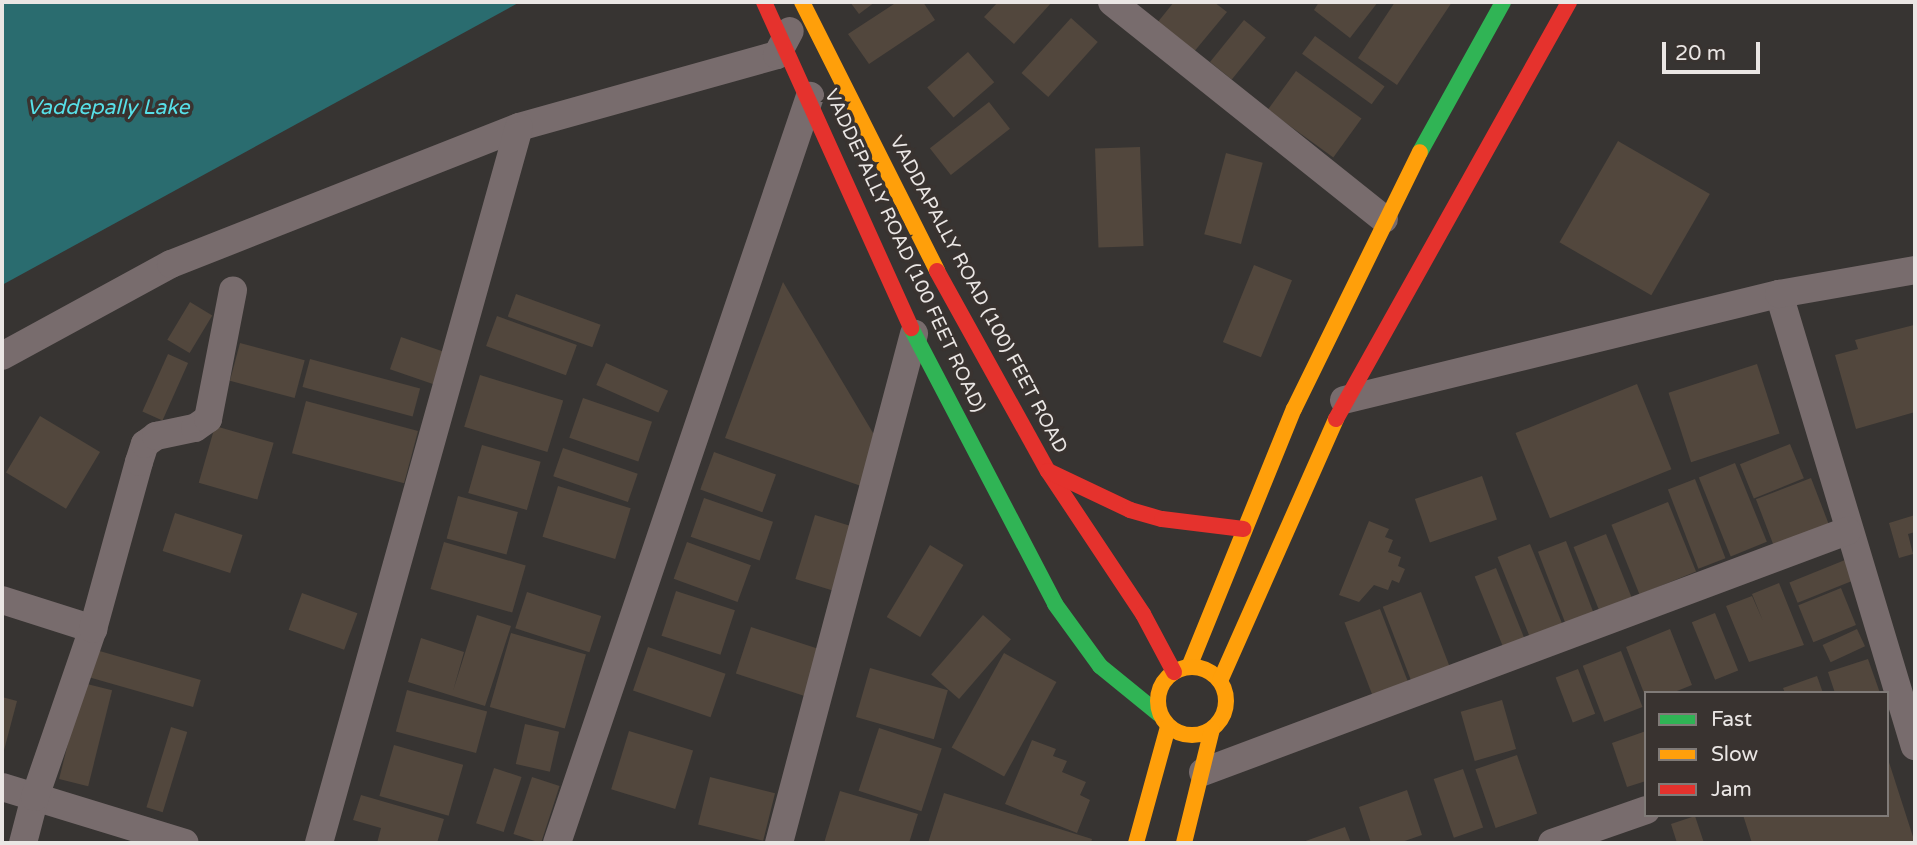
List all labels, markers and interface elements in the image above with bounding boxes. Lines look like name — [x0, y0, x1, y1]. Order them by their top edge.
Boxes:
scale bar — [1665, 28, 1763, 72]
text: 20 m — [1675, 41, 1726, 66]
street label: VADDEPALLY ROAD (100 FEET ROAD) — [819, 86, 989, 416]
water label: Vaddepally Lake — [27, 95, 189, 121]
street label: VADDAPALLY ROAD (100) FEET ROAD — [884, 132, 1072, 458]
legend — [1644, 691, 1889, 817]
text: Fast — [1711, 707, 1752, 732]
text: Slow — [1711, 742, 1758, 767]
text: Jam — [1711, 777, 1752, 802]

